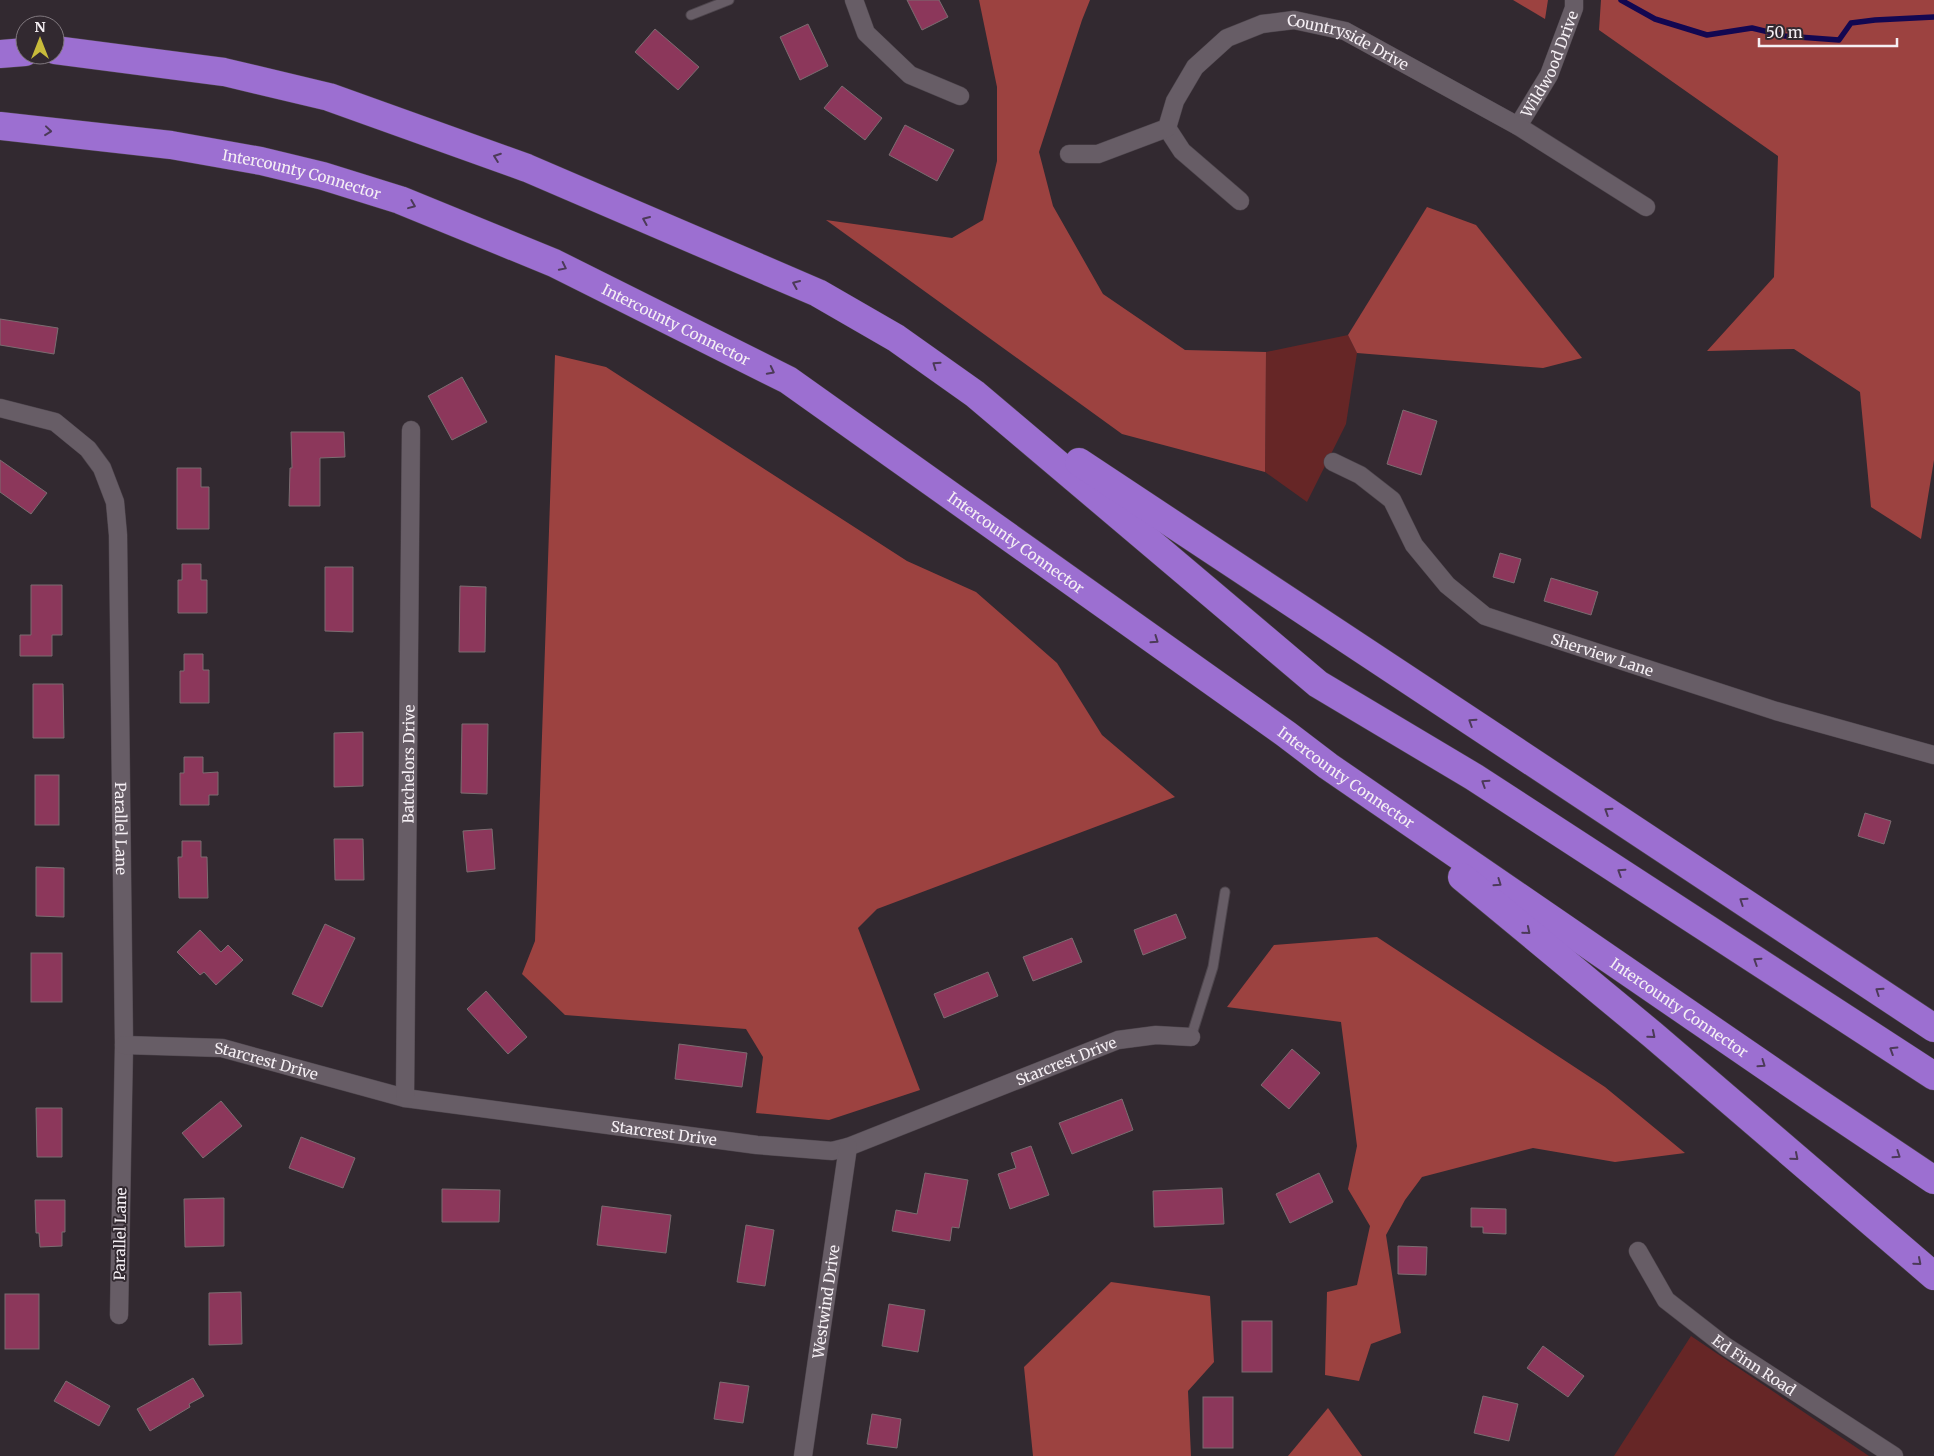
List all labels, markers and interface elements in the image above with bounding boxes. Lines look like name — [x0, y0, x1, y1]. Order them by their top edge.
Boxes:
street label: Wildwood Drive — [1516, 8, 1582, 121]
street label: Countryside Drive — [1286, 10, 1413, 74]
north arrow — [15, 15, 65, 65]
scale bar — [1759, 15, 1896, 47]
text: N — [34, 18, 46, 36]
text: 50 m — [1766, 23, 1803, 42]
one-way arrow — [45, 125, 53, 136]
street label: Intercounty Connector — [221, 145, 384, 203]
one-way arrow — [493, 153, 501, 163]
one-way arrow — [407, 199, 416, 209]
one-way arrow — [642, 216, 651, 226]
one-way arrow — [557, 261, 566, 271]
street label: Intercounty Connector — [599, 279, 754, 369]
one-way arrow — [792, 279, 801, 290]
one-way arrow — [933, 363, 942, 371]
one-way arrow — [765, 365, 774, 375]
street label: Intercounty Connector — [944, 487, 1089, 597]
street label: Sherview Lane — [1549, 629, 1656, 680]
one-way arrow — [1149, 634, 1159, 643]
street label: Batchelors Drive — [398, 704, 418, 823]
one-way arrow — [1469, 719, 1478, 728]
street label: Intercounty Connector — [1274, 722, 1418, 832]
one-way arrow — [1481, 780, 1490, 790]
street label: Parallel Lane — [111, 782, 132, 875]
one-way arrow — [1604, 808, 1614, 817]
one-way arrow — [1617, 869, 1626, 879]
one-way arrow — [1493, 877, 1502, 886]
one-way arrow — [1740, 898, 1749, 907]
one-way arrow — [1522, 925, 1531, 934]
street label: Intercounty Connector — [1607, 953, 1752, 1061]
one-way arrow — [1753, 958, 1762, 968]
one-way arrow — [1875, 988, 1885, 997]
one-way arrow — [1647, 1029, 1656, 1038]
street label: Starcrest Drive — [1013, 1032, 1119, 1089]
street label: Starcrest Drive — [214, 1038, 321, 1083]
one-way arrow — [1889, 1047, 1898, 1057]
one-way arrow — [1756, 1058, 1766, 1067]
street label: Starcrest Drive — [610, 1116, 718, 1149]
one-way arrow — [1891, 1149, 1900, 1158]
one-way arrow — [1789, 1151, 1798, 1159]
street label: Parallel Lane — [110, 1187, 130, 1281]
street label: Westwind Drive — [808, 1243, 843, 1361]
one-way arrow — [1913, 1257, 1922, 1266]
street label: Ed Finn Road — [1709, 1330, 1800, 1399]

